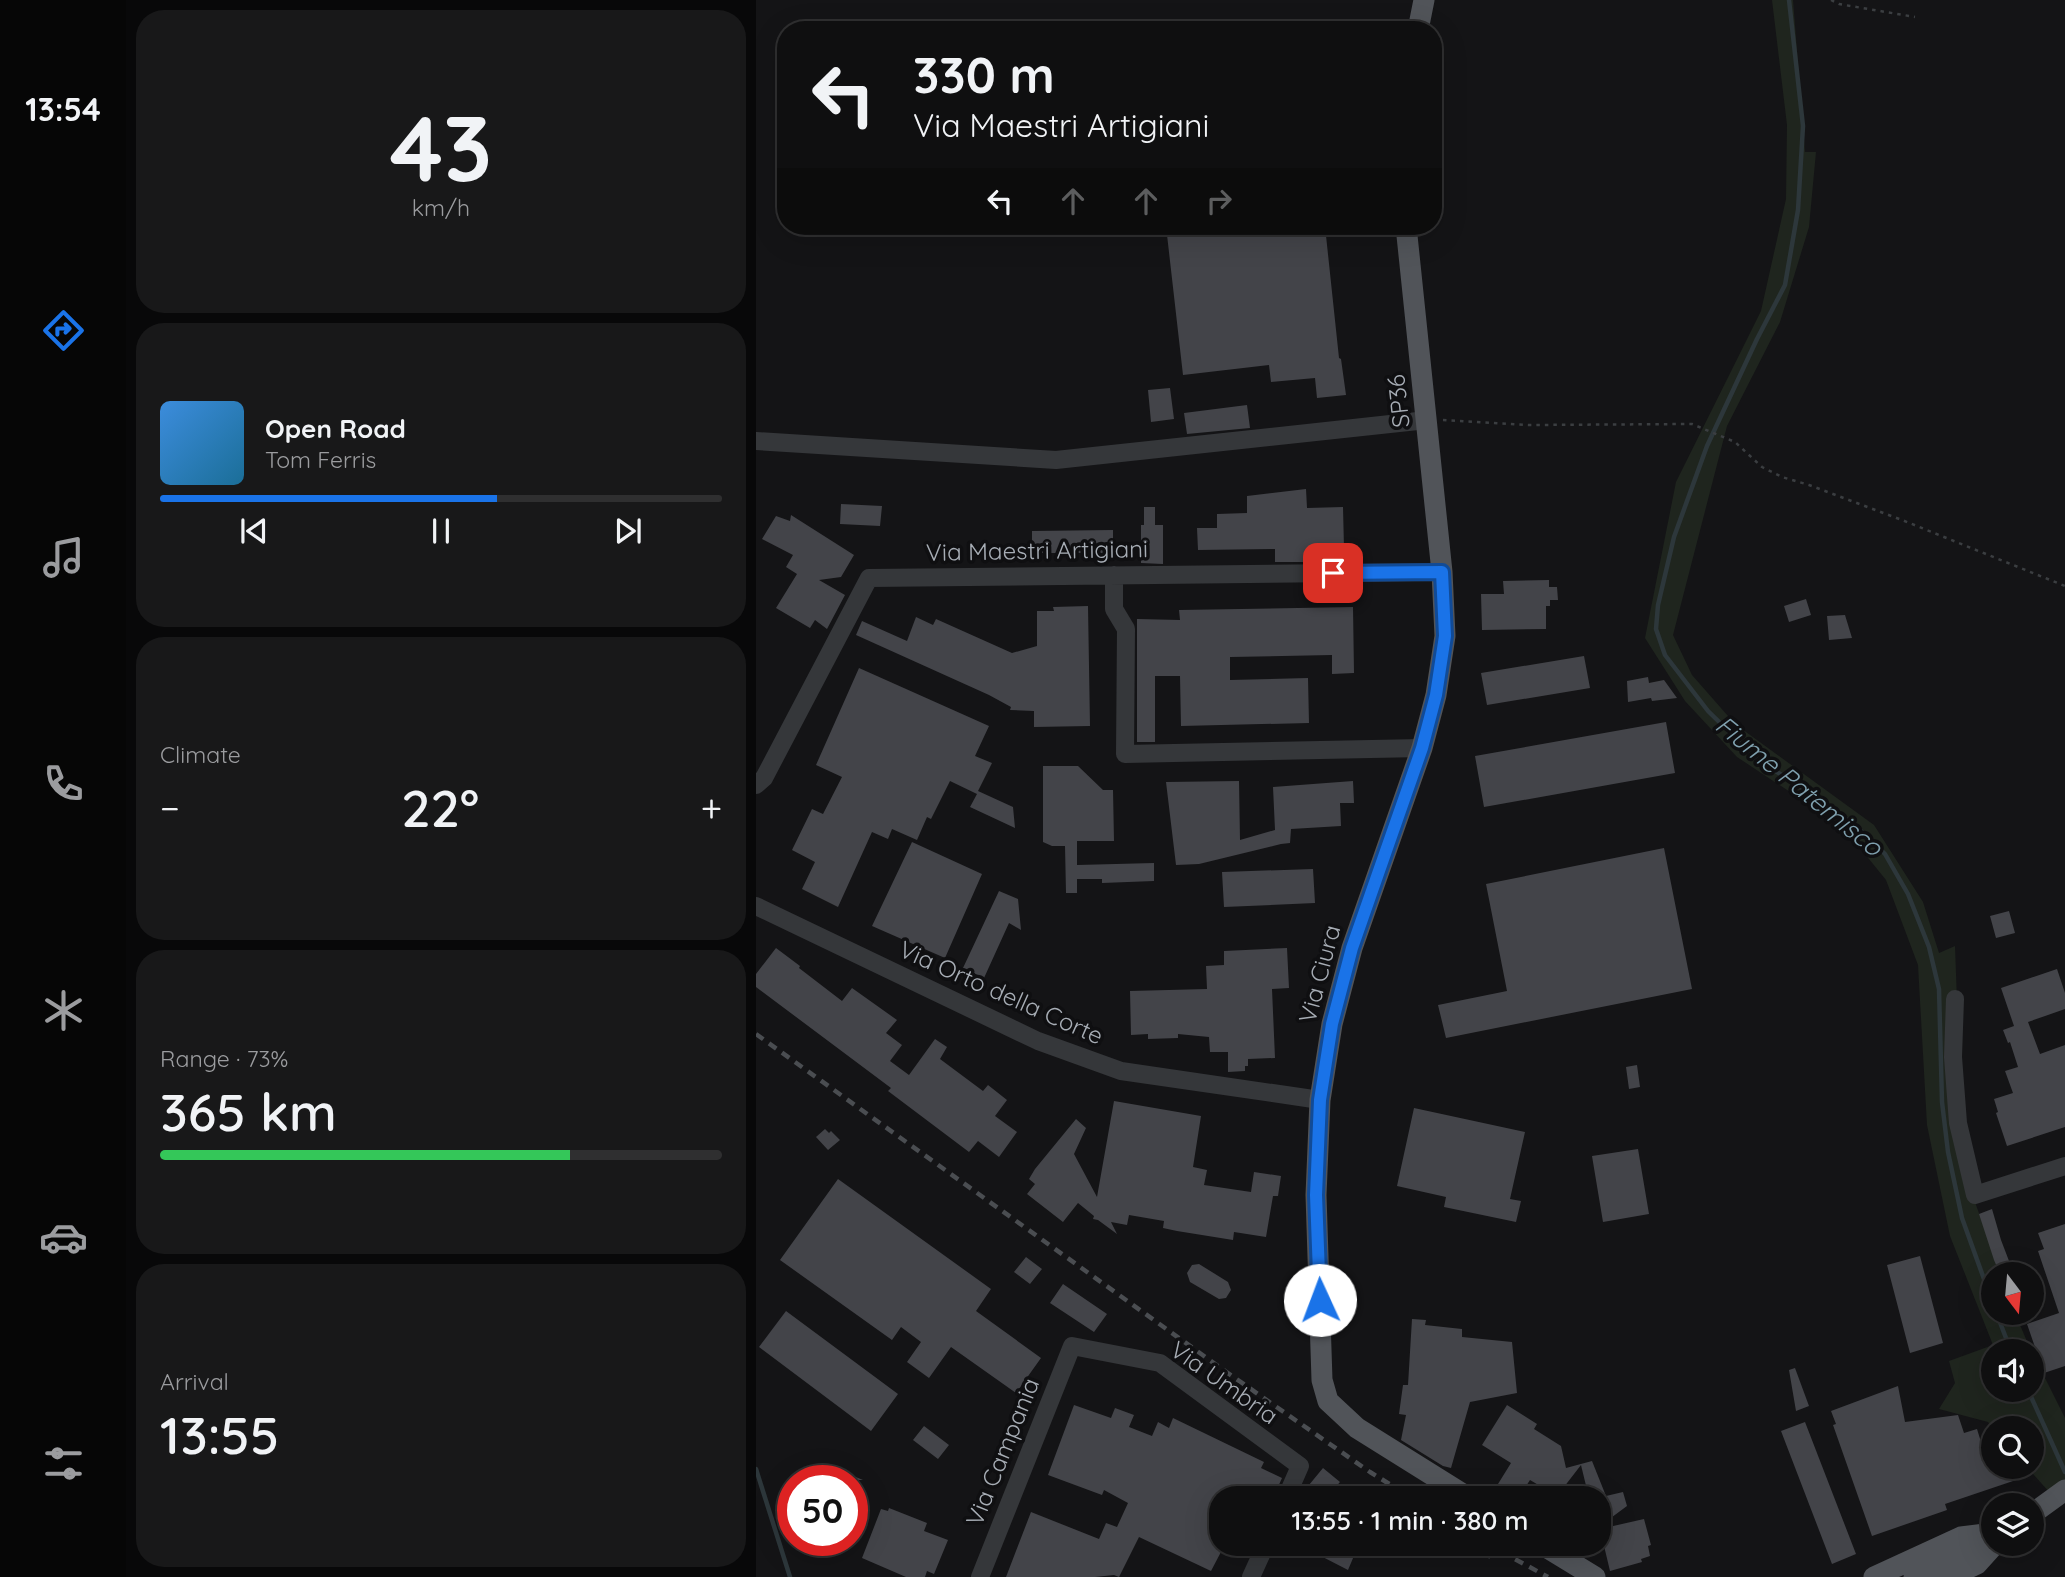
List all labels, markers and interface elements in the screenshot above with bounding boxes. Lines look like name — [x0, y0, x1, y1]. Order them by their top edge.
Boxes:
text: 330 m — [913, 44, 1055, 105]
icon: left — [798, 49, 889, 140]
text: 13:54 — [25, 89, 101, 129]
text: 43 — [390, 90, 492, 204]
text: Via Maestri Artigiani — [913, 105, 1209, 145]
icon: left — [981, 182, 1019, 220]
icon: ahead — [1054, 182, 1092, 220]
icon: ahead — [1127, 182, 1165, 220]
icon: right — [1200, 182, 1238, 220]
text: km/h — [412, 193, 470, 222]
icon: directions — [39, 306, 88, 355]
street label: SP36 — [1380, 373, 1416, 429]
text: Open Road — [265, 412, 406, 445]
text: Tom Ferris — [265, 445, 376, 474]
icon: previous — [235, 512, 273, 550]
icon: pause — [422, 512, 460, 550]
icon: next — [609, 512, 647, 550]
icon: music — [39, 533, 88, 582]
street label: Via Maestri Artigiani — [926, 533, 1148, 567]
pin — [1303, 543, 1363, 603]
icon: arrive — [1314, 554, 1352, 592]
water label: Fiume Patemisco — [1709, 708, 1891, 864]
text: Climate — [160, 740, 241, 769]
icon: phone — [39, 759, 88, 808]
text: 22° — [401, 775, 479, 840]
text: − — [160, 784, 180, 832]
text: + — [701, 784, 722, 832]
street label: Via Ciura — [1292, 921, 1346, 1026]
street label: Via Orto della Corte — [895, 934, 1108, 1051]
icon: climate — [39, 986, 88, 1035]
text: Range · 73% — [160, 1044, 288, 1073]
text: 365 km — [160, 1079, 337, 1144]
icon: car — [39, 1213, 88, 1262]
north arrow — [1981, 1262, 2044, 1325]
map controls — [1981, 1262, 2044, 1556]
position arrow — [1283, 1263, 1357, 1337]
street label: Via Umbria — [1165, 1334, 1284, 1430]
button: sound — [1981, 1339, 2044, 1402]
text: Arrival — [160, 1367, 229, 1396]
street label: Via Campania — [959, 1373, 1045, 1530]
text: 13:55 — [160, 1402, 279, 1467]
button: search — [1981, 1416, 2044, 1479]
icon: filters — [39, 1439, 88, 1488]
speed limit sign: 50 — [777, 1465, 868, 1556]
button: layers — [1981, 1493, 2044, 1556]
text: 13:55 · 1 min · 380 m — [1292, 1504, 1528, 1537]

